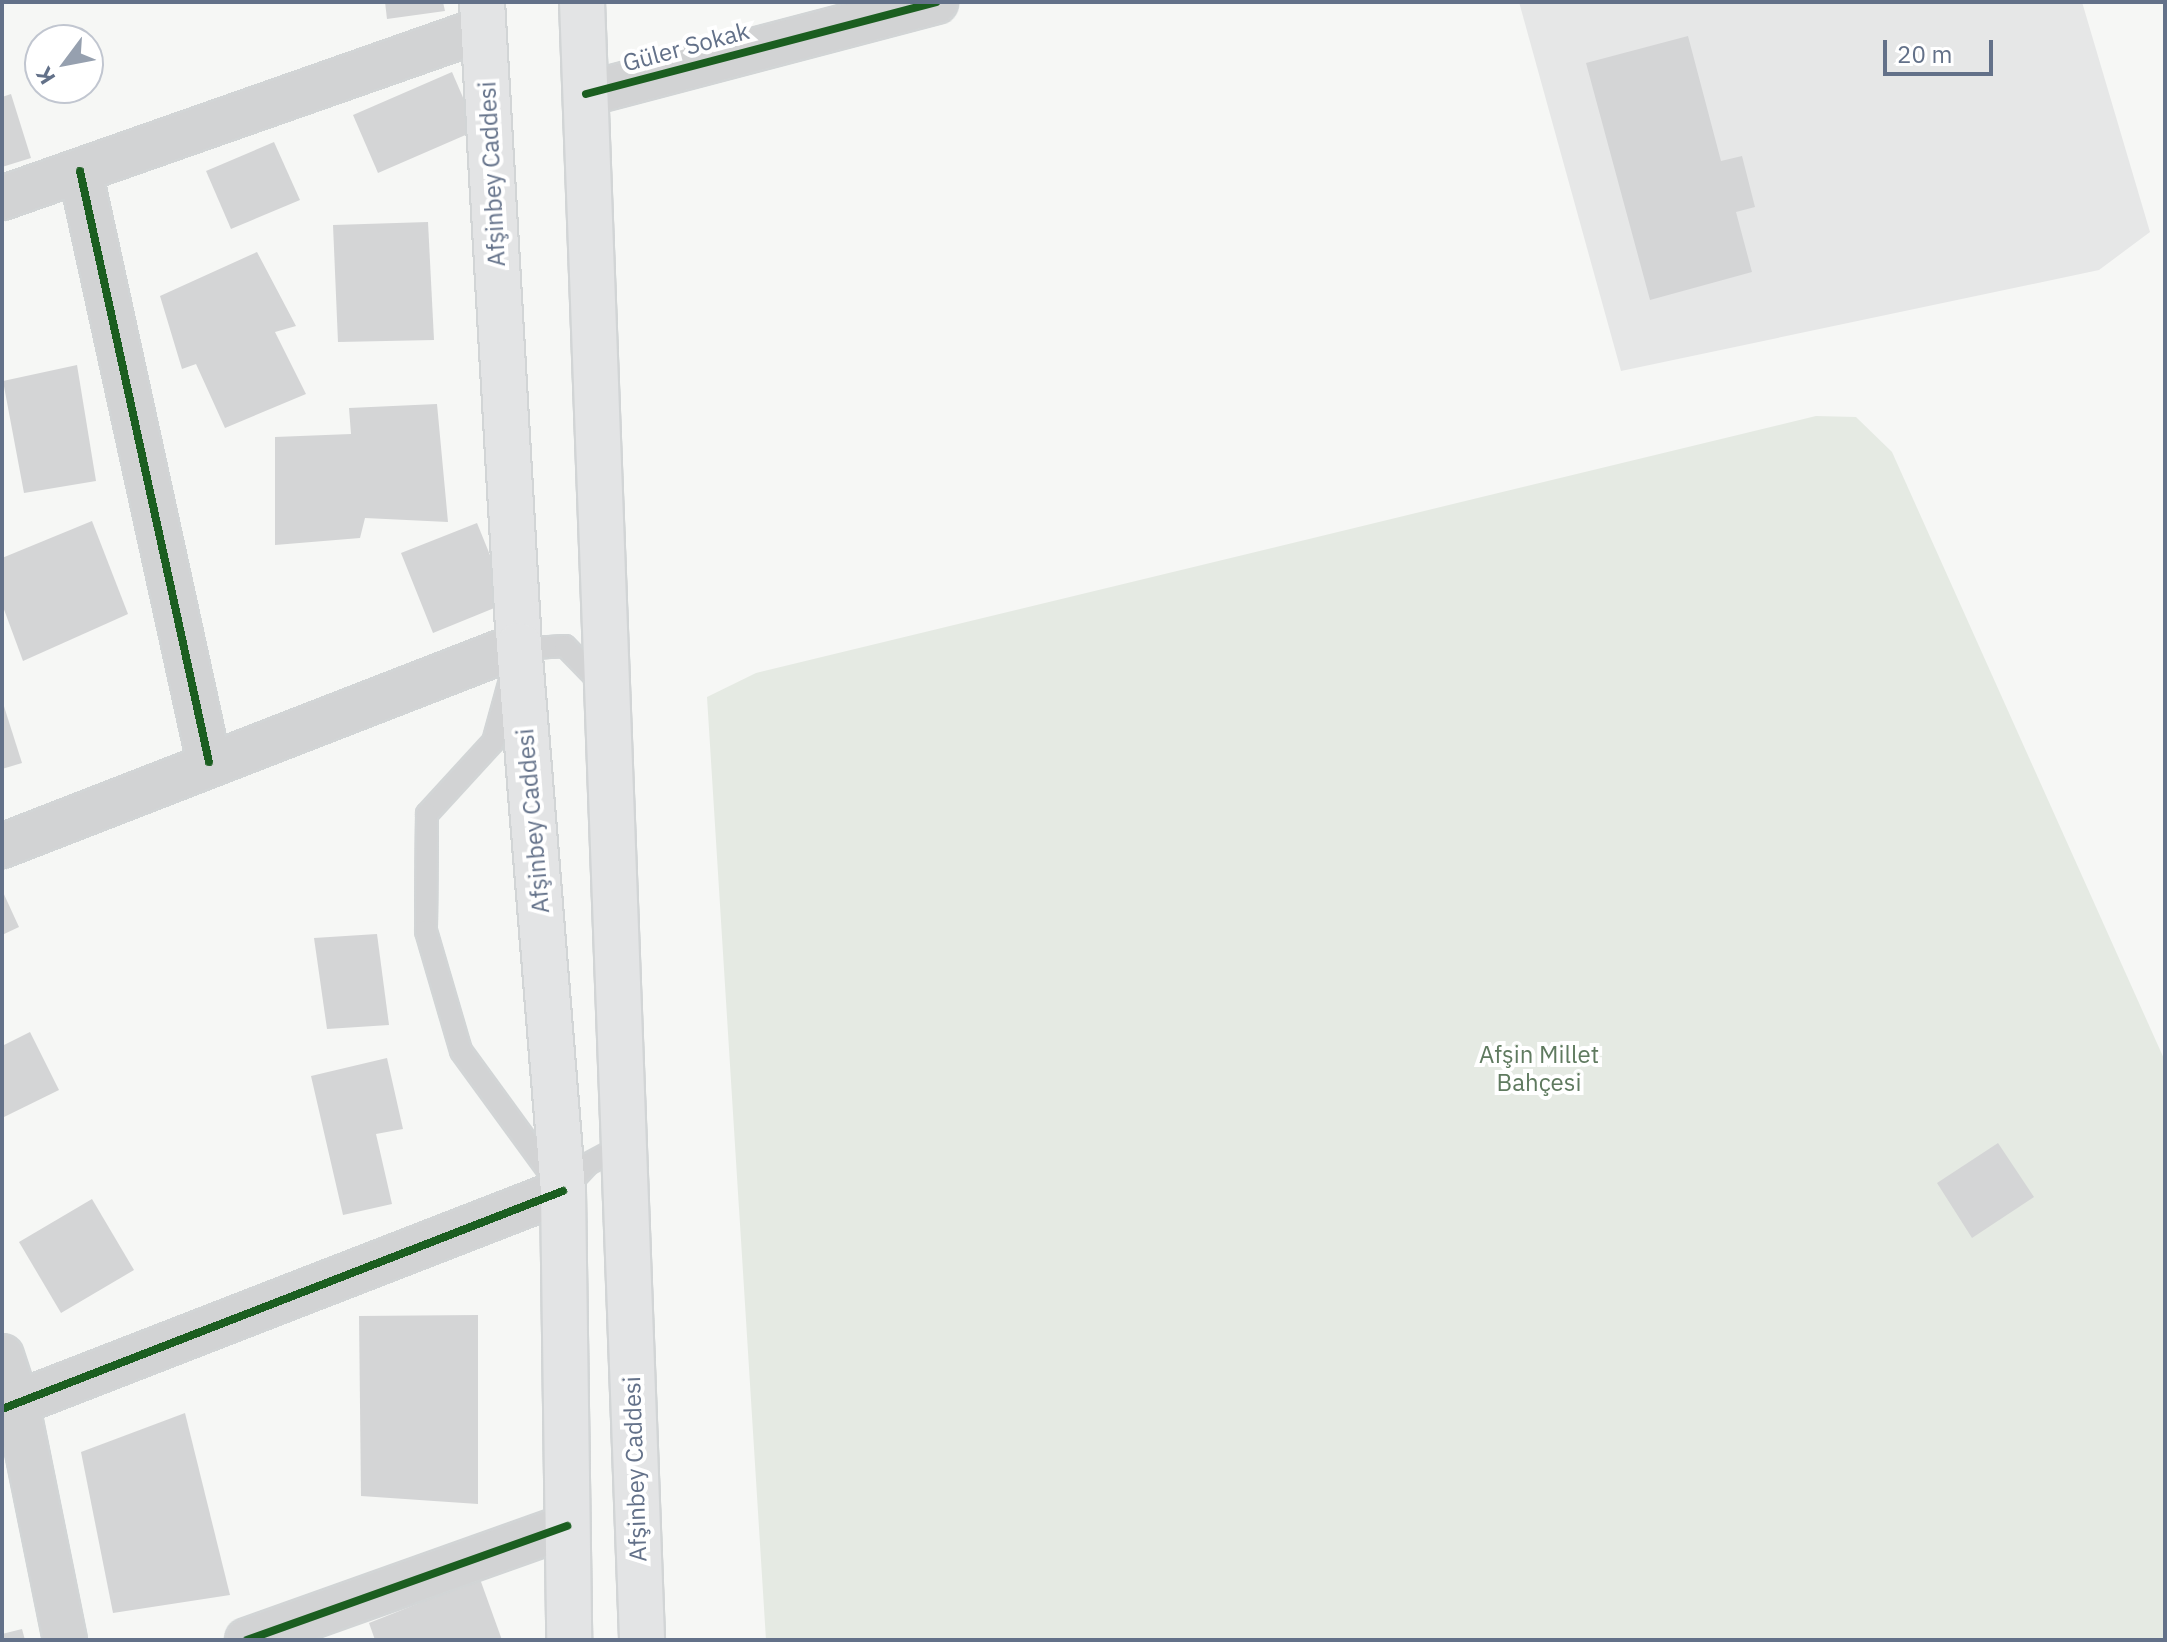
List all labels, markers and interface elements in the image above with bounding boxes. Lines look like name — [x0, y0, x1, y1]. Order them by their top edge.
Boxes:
street label: Güler Sokak — [620, 16, 752, 78]
north arrow — [24, 24, 104, 104]
scale bar — [1887, 24, 1997, 74]
text: 20 m — [1897, 38, 1952, 70]
text: K — [29, 62, 61, 90]
street label: Afşinbey Caddesi — [473, 81, 511, 267]
street label: Afşinbey Caddesi — [511, 727, 555, 915]
park label: Afşin Millet Bahçesi — [1479, 1041, 1599, 1097]
street label: Afşinbey Caddesi — [617, 1376, 653, 1562]

